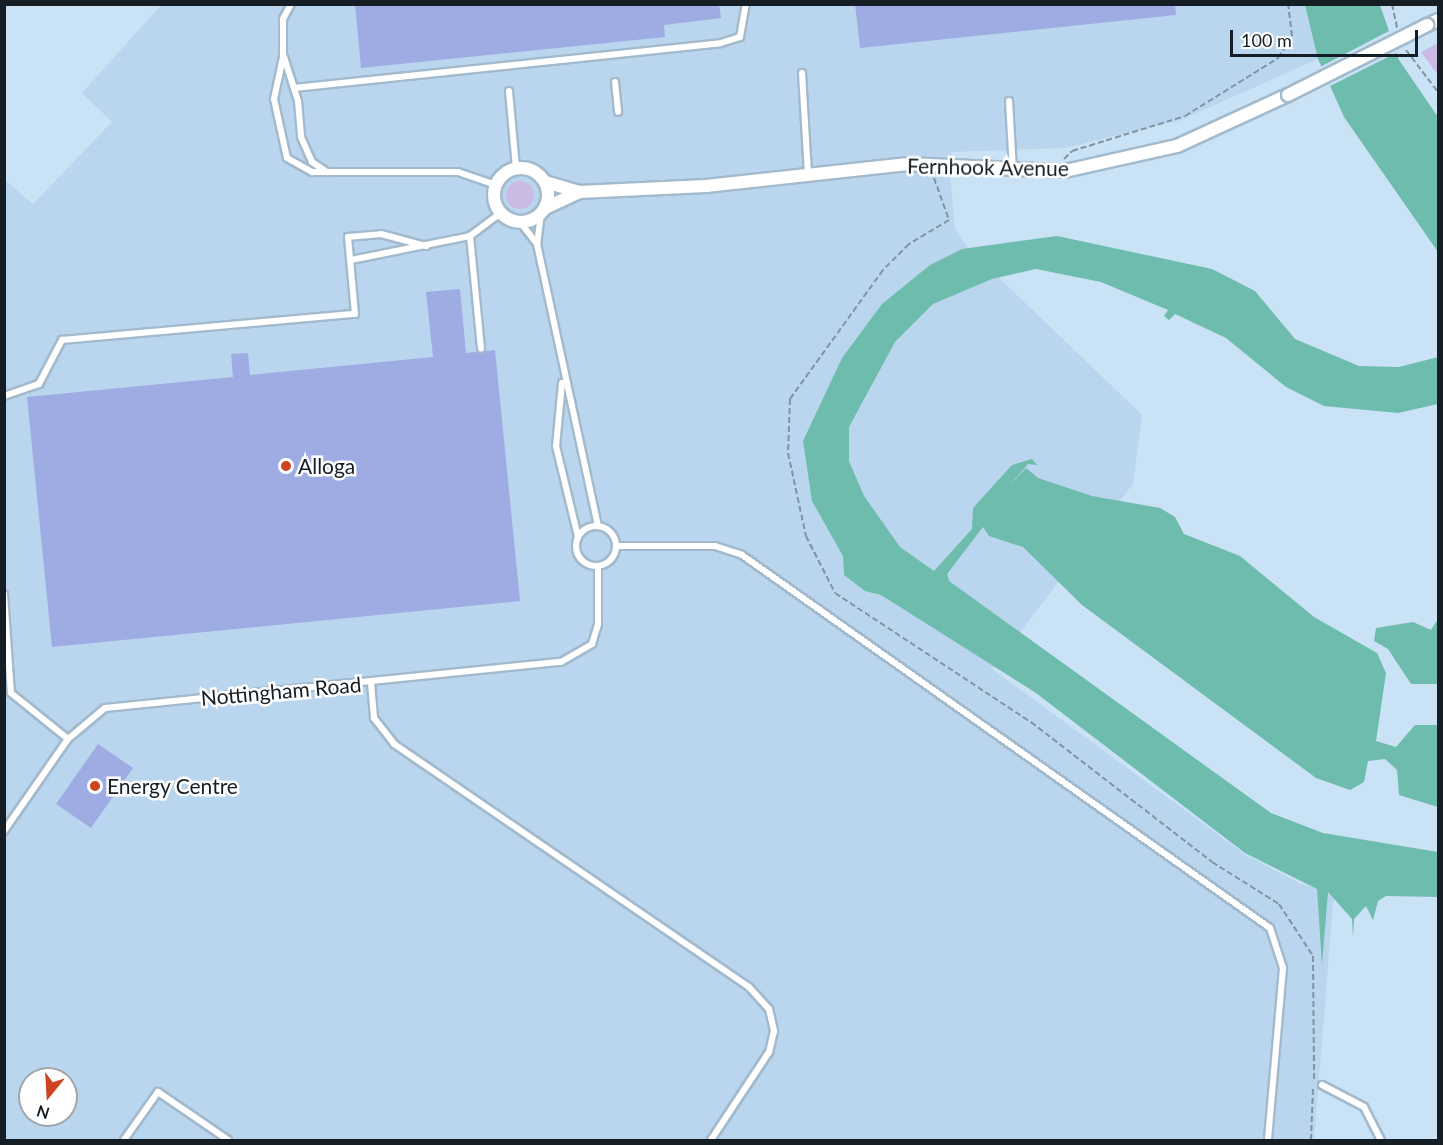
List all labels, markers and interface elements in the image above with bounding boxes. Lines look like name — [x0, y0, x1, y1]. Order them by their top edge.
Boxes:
scale bar — [1233, 18, 1420, 56]
text: 100 m — [1241, 29, 1292, 51]
street label: Fernhook Avenue — [907, 153, 1069, 181]
place label: Alloga — [298, 453, 355, 479]
marker: Alloga — [279, 459, 293, 473]
street label: Nottingham Road — [200, 671, 362, 711]
place label: Energy Centre — [107, 773, 238, 799]
marker: Energy Centre — [88, 779, 102, 793]
north arrow — [18, 1067, 78, 1127]
text: N — [34, 1102, 52, 1124]

